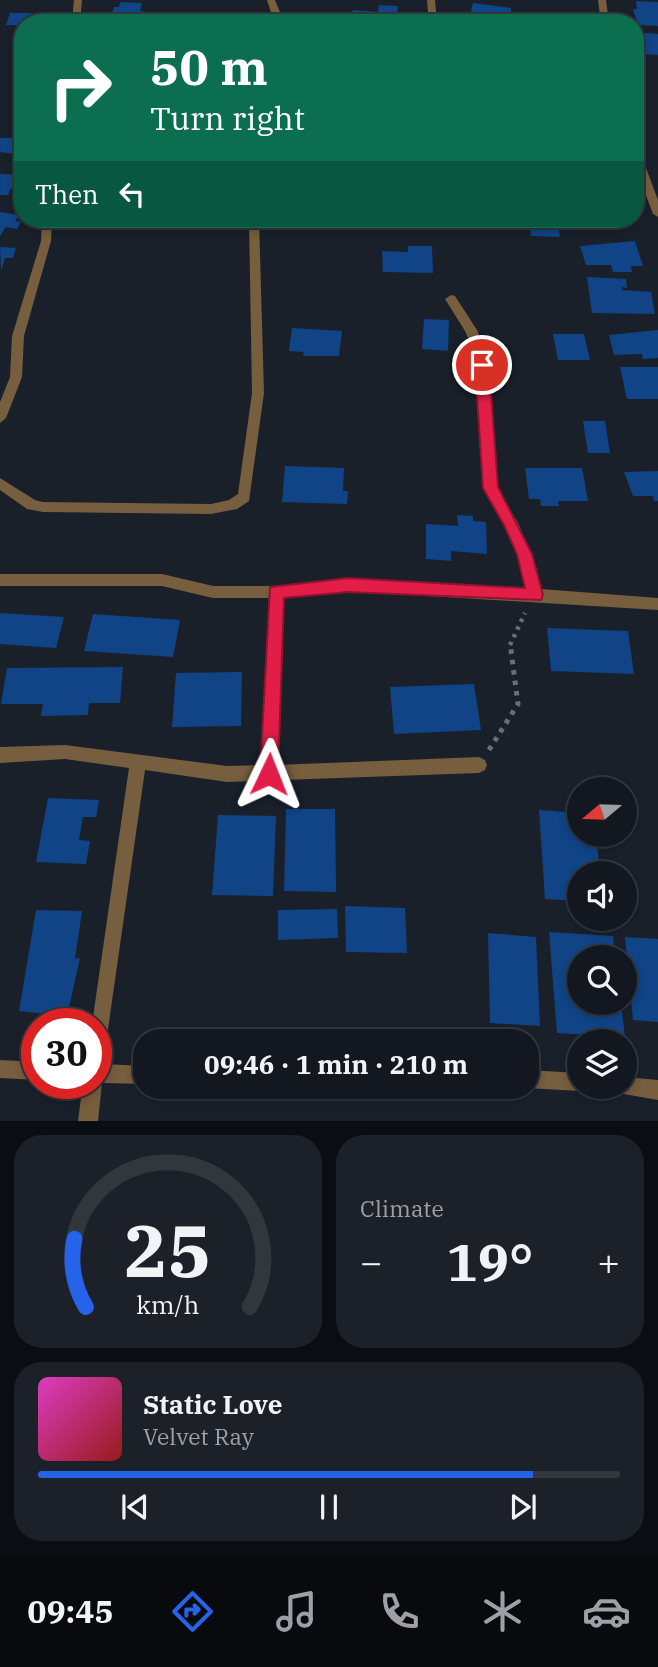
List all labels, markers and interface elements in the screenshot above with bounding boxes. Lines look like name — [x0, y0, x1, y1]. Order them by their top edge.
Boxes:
text: 50 m — [150, 35, 268, 98]
icon: right — [35, 42, 126, 133]
text: Turn right — [150, 97, 305, 139]
icon: left — [113, 175, 151, 213]
text: Then — [35, 177, 99, 211]
pin — [452, 335, 512, 395]
icon: arrive — [463, 346, 501, 384]
position arrow — [232, 737, 306, 811]
north arrow — [567, 777, 637, 847]
map controls — [567, 777, 637, 1099]
button: sound — [567, 861, 637, 931]
button: search — [567, 945, 637, 1015]
speed limit sign: 30 — [21, 1008, 112, 1099]
button: layers — [567, 1029, 637, 1099]
text: 09:46 · 1 min · 210 m — [204, 1047, 468, 1081]
text: Climate — [360, 1193, 444, 1223]
text: 25 — [124, 1203, 212, 1298]
text: 19° — [447, 1228, 533, 1295]
text: − — [360, 1237, 383, 1286]
text: + — [597, 1237, 620, 1286]
text: km/h — [136, 1288, 200, 1321]
text: Static Love — [143, 1387, 282, 1421]
text: Velvet Ray — [143, 1421, 254, 1451]
icon: previous — [116, 1488, 154, 1526]
icon: pause — [310, 1488, 348, 1526]
icon: next — [504, 1488, 542, 1526]
icon: directions — [168, 1587, 217, 1636]
icon: music — [272, 1587, 321, 1636]
icon: phone — [375, 1587, 424, 1636]
icon: climate — [478, 1587, 527, 1636]
icon: car — [582, 1587, 631, 1636]
text: 09:45 — [27, 1590, 114, 1632]

